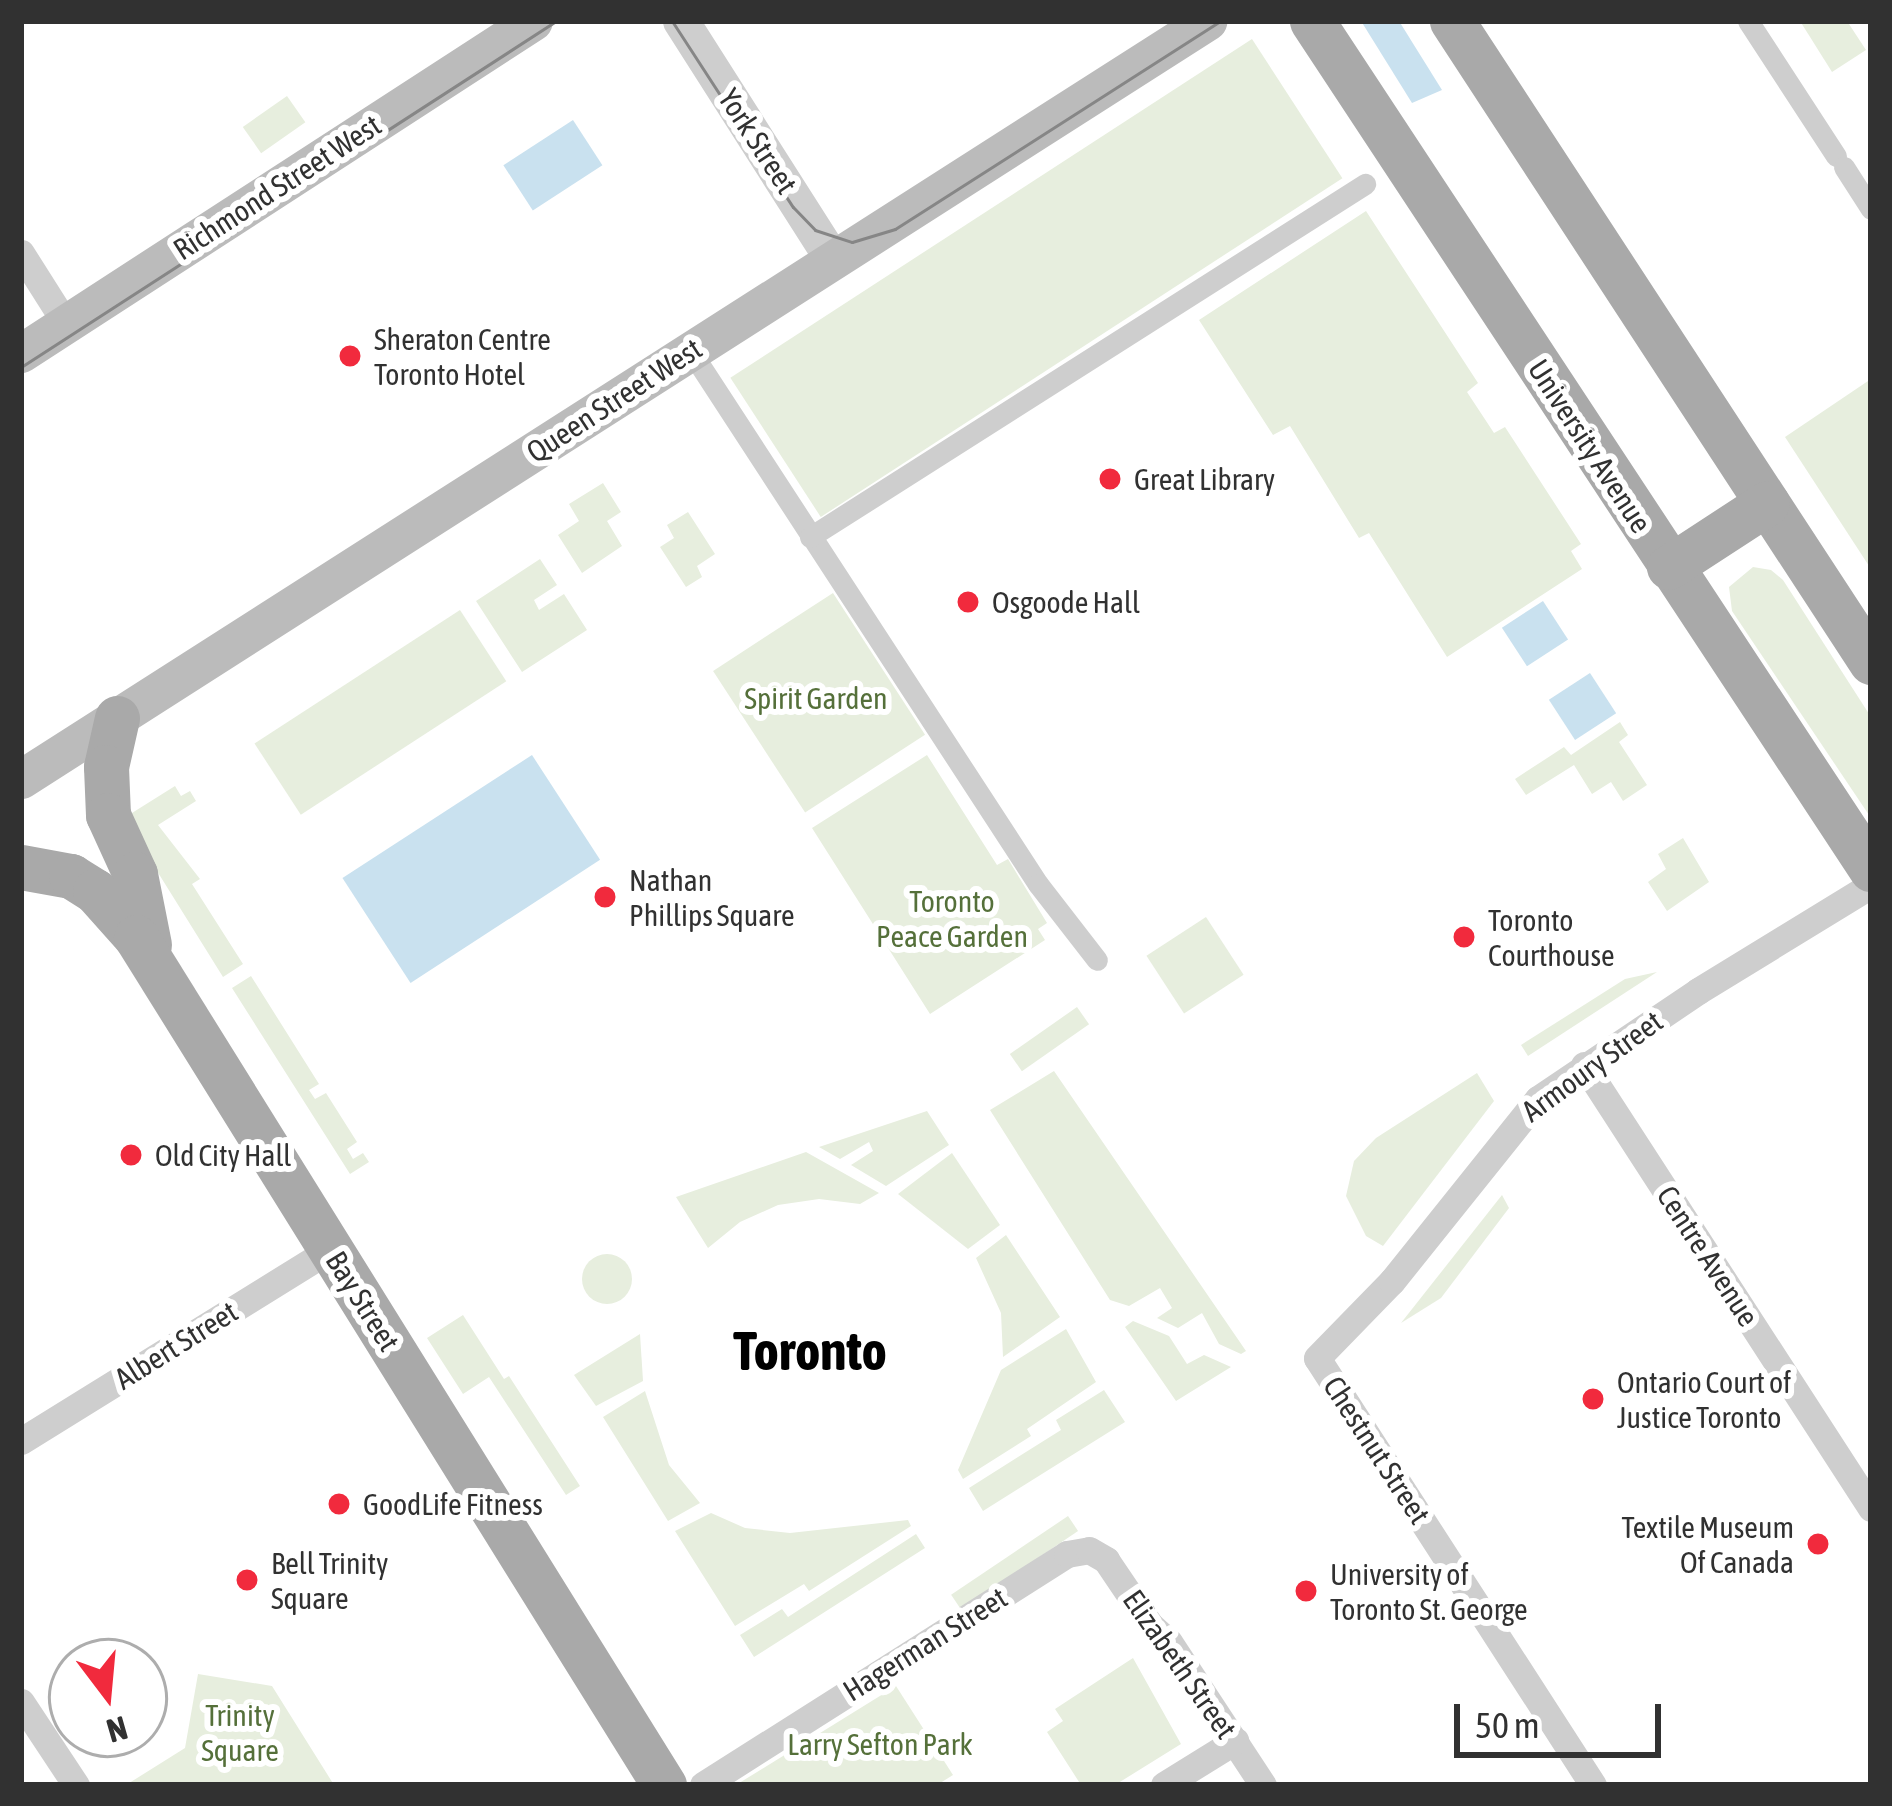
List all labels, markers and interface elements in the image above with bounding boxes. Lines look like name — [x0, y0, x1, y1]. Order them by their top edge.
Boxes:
street label: York Street — [711, 82, 805, 200]
street label: Richmond Street West — [167, 107, 387, 267]
place label: Sheraton Centre Toronto Hotel — [374, 321, 551, 392]
street label: Queen Street West — [520, 330, 708, 470]
marker: Sheraton Centre Toronto Hotel — [337, 343, 363, 369]
street label: University Avenue — [1521, 353, 1659, 539]
place label: Great Library — [1134, 461, 1275, 497]
marker: Great Library — [1097, 466, 1123, 492]
place label: Osgoode Hall — [992, 584, 1140, 620]
marker: Osgoode Hall — [955, 589, 981, 615]
park label: Spirit Garden — [744, 680, 888, 716]
place label: Nathan Phillips Square — [629, 862, 795, 932]
park label: Toronto Peace Garden — [876, 883, 1028, 954]
marker: Nathan Phillips Square — [592, 884, 618, 910]
place label: Toronto Courthouse — [1488, 902, 1615, 972]
marker: Toronto Courthouse — [1451, 924, 1477, 950]
street label: Armoury Street — [1515, 1003, 1669, 1129]
place label: Old City Hall — [155, 1137, 291, 1173]
marker: Old City Hall — [118, 1142, 144, 1168]
street label: Centre Avenue — [1649, 1179, 1767, 1333]
street label: Bay Street — [318, 1245, 408, 1357]
street label: Albert Street — [108, 1293, 244, 1397]
district label: Toronto — [733, 1319, 887, 1383]
place label: Ontario Court of Justice Toronto — [1617, 1364, 1791, 1434]
street label: Chestnut Street — [1316, 1370, 1438, 1530]
marker: Ontario Court of Justice Toronto — [1580, 1386, 1606, 1412]
place label: GoodLife Fitness — [363, 1486, 543, 1522]
marker: GoodLife Fitness — [326, 1491, 352, 1517]
place label: Textile Museum Of Canada — [1621, 1509, 1794, 1580]
marker: Textile Museum Of Canada — [1805, 1531, 1831, 1557]
place label: Bell Trinity Square — [271, 1545, 388, 1616]
place label: University of Toronto St. George — [1330, 1556, 1528, 1626]
marker: Bell Trinity Square — [234, 1567, 260, 1593]
marker: University of Toronto St. George — [1293, 1578, 1319, 1604]
street label: Hagerman Street — [837, 1579, 1013, 1709]
street label: Elizabeth Street — [1116, 1583, 1244, 1745]
north arrow — [48, 1638, 168, 1758]
scale bar — [1460, 1680, 1667, 1754]
park label: Trinity Square — [201, 1697, 279, 1768]
text: 50 m — [1475, 1704, 1540, 1746]
text: N — [103, 1709, 132, 1751]
park label: Larry Sefton Park — [787, 1726, 973, 1762]

